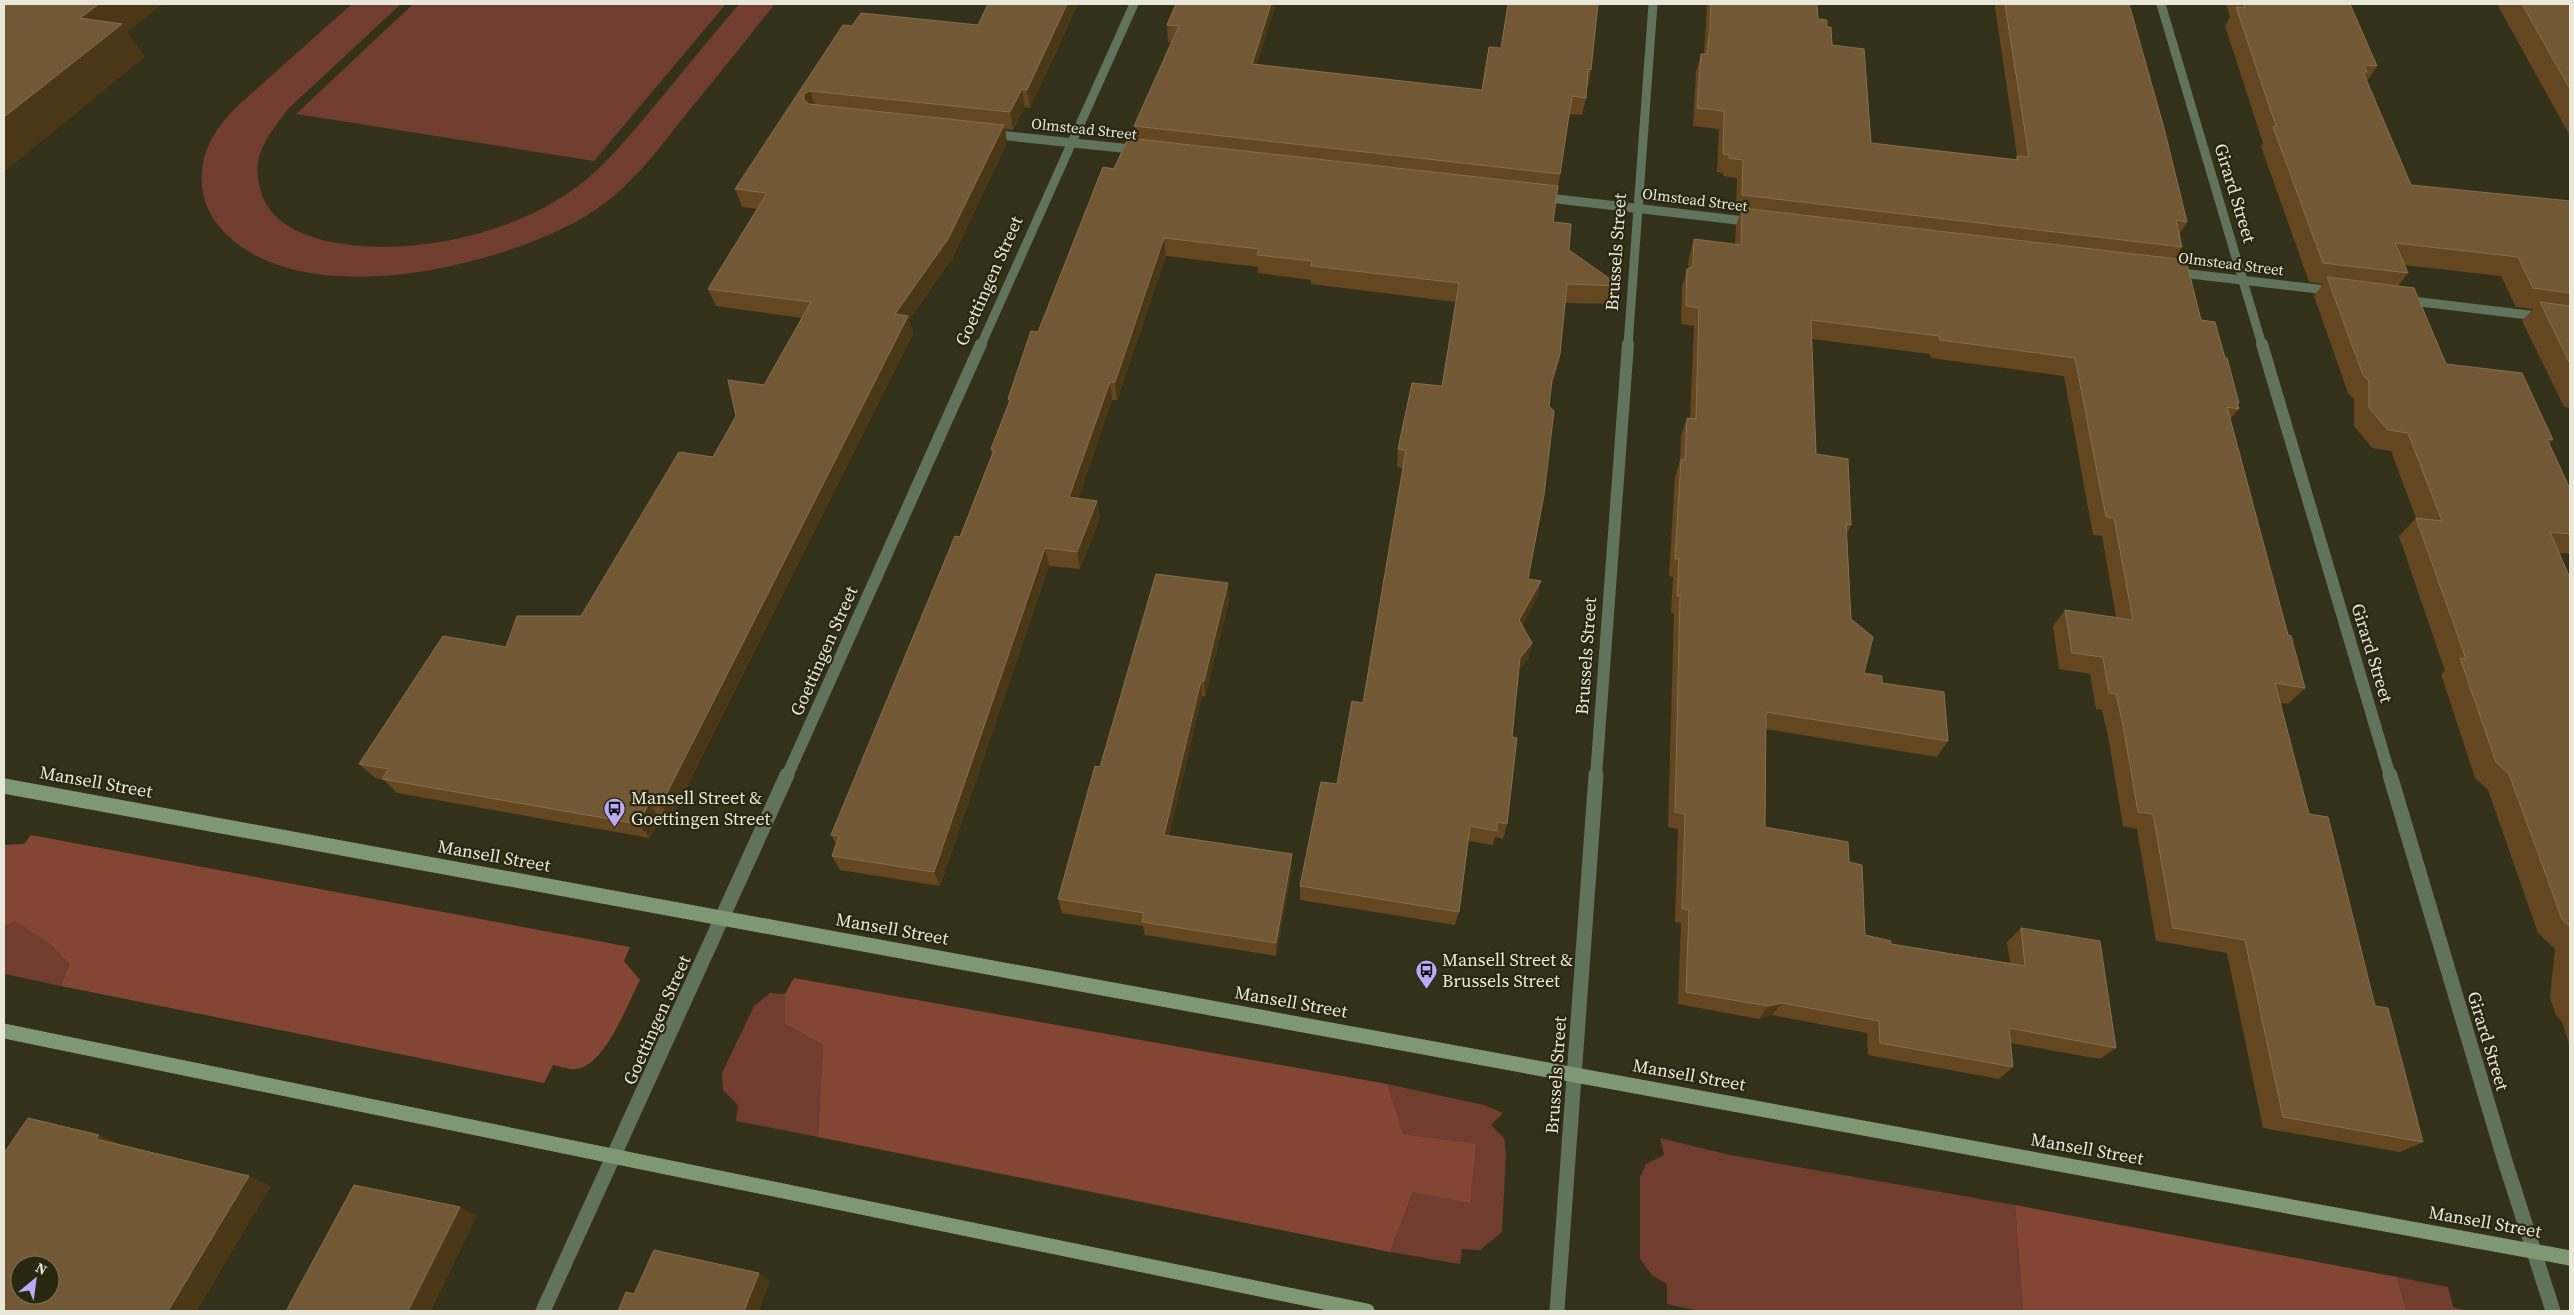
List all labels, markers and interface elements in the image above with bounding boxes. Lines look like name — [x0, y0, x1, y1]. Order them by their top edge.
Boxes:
street label: Olmstead Street — [1030, 113, 1138, 144]
street label: Girard Street — [2209, 140, 2262, 246]
street label: Olmstead Street — [1641, 183, 1749, 216]
street label: Brussels Street — [1599, 192, 1632, 312]
street label: Goettingen Street — [949, 212, 1028, 350]
street label: Olmstead Street — [2177, 247, 2285, 280]
street label: Goettingen Street — [784, 582, 863, 720]
street label: Brussels Street — [1569, 596, 1602, 716]
street label: Girard Street — [2346, 600, 2399, 706]
street label: Mansell Street — [38, 759, 155, 804]
place label: Mansell Street & Goettingen Street — [631, 785, 771, 831]
bus stop icon: Mansell Street & Goettingen Street — [603, 796, 627, 827]
street label: Mansell Street — [436, 833, 553, 878]
street label: Mansell Street — [834, 906, 951, 951]
place label: Mansell Street & Brussels Street — [1442, 947, 1573, 993]
street label: Goettingen Street — [617, 951, 696, 1089]
bus stop icon: Mansell Street & Brussels Street — [1414, 958, 1438, 989]
street label: Mansell Street — [1233, 979, 1350, 1024]
street label: Girard Street — [2462, 988, 2515, 1094]
street label: Brussels Street — [1539, 1015, 1572, 1135]
street label: Mansell Street — [1631, 1052, 1748, 1097]
street label: Mansell Street — [2029, 1126, 2146, 1171]
street label: Mansell Street — [2427, 1199, 2544, 1244]
north arrow — [10, 1255, 60, 1305]
text: N — [32, 1257, 51, 1280]

